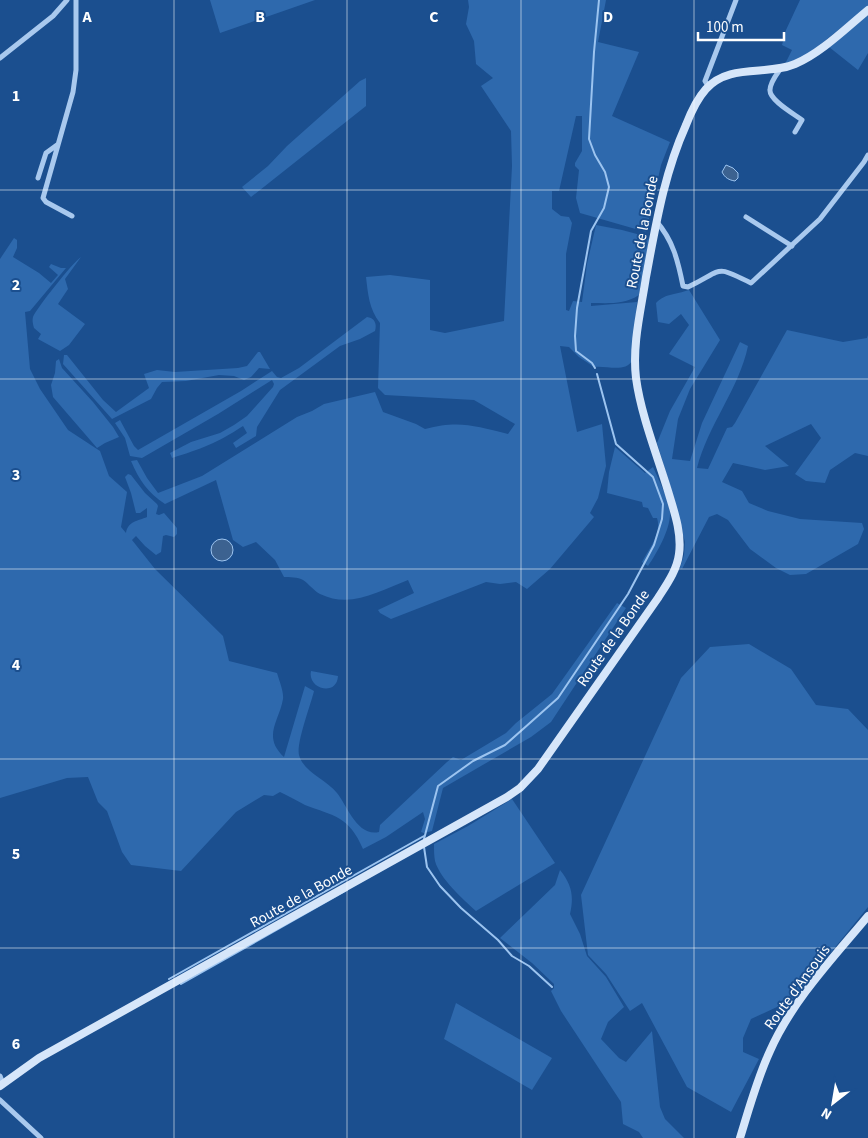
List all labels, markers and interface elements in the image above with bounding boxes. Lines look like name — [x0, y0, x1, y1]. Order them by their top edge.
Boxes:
text: A — [81, 6, 92, 28]
text: B — [255, 6, 265, 28]
text: C — [429, 6, 439, 28]
text: D — [603, 6, 613, 28]
scale bar — [698, 10, 784, 42]
text: 100 m — [706, 17, 744, 38]
text: 1 — [12, 85, 20, 107]
street label: Route de la Bonde — [621, 174, 664, 290]
text: 2 — [12, 274, 20, 296]
text: 3 — [12, 464, 20, 486]
street label: Route de la Bonde — [572, 586, 655, 691]
text: 4 — [12, 654, 21, 676]
text: 5 — [12, 843, 20, 865]
street label: Route de la Bonde — [246, 860, 356, 933]
street label: Route d'Ansouis — [759, 941, 835, 1034]
text: 6 — [12, 1033, 20, 1055]
north arrow — [808, 1078, 858, 1128]
text: N — [818, 1102, 836, 1124]

